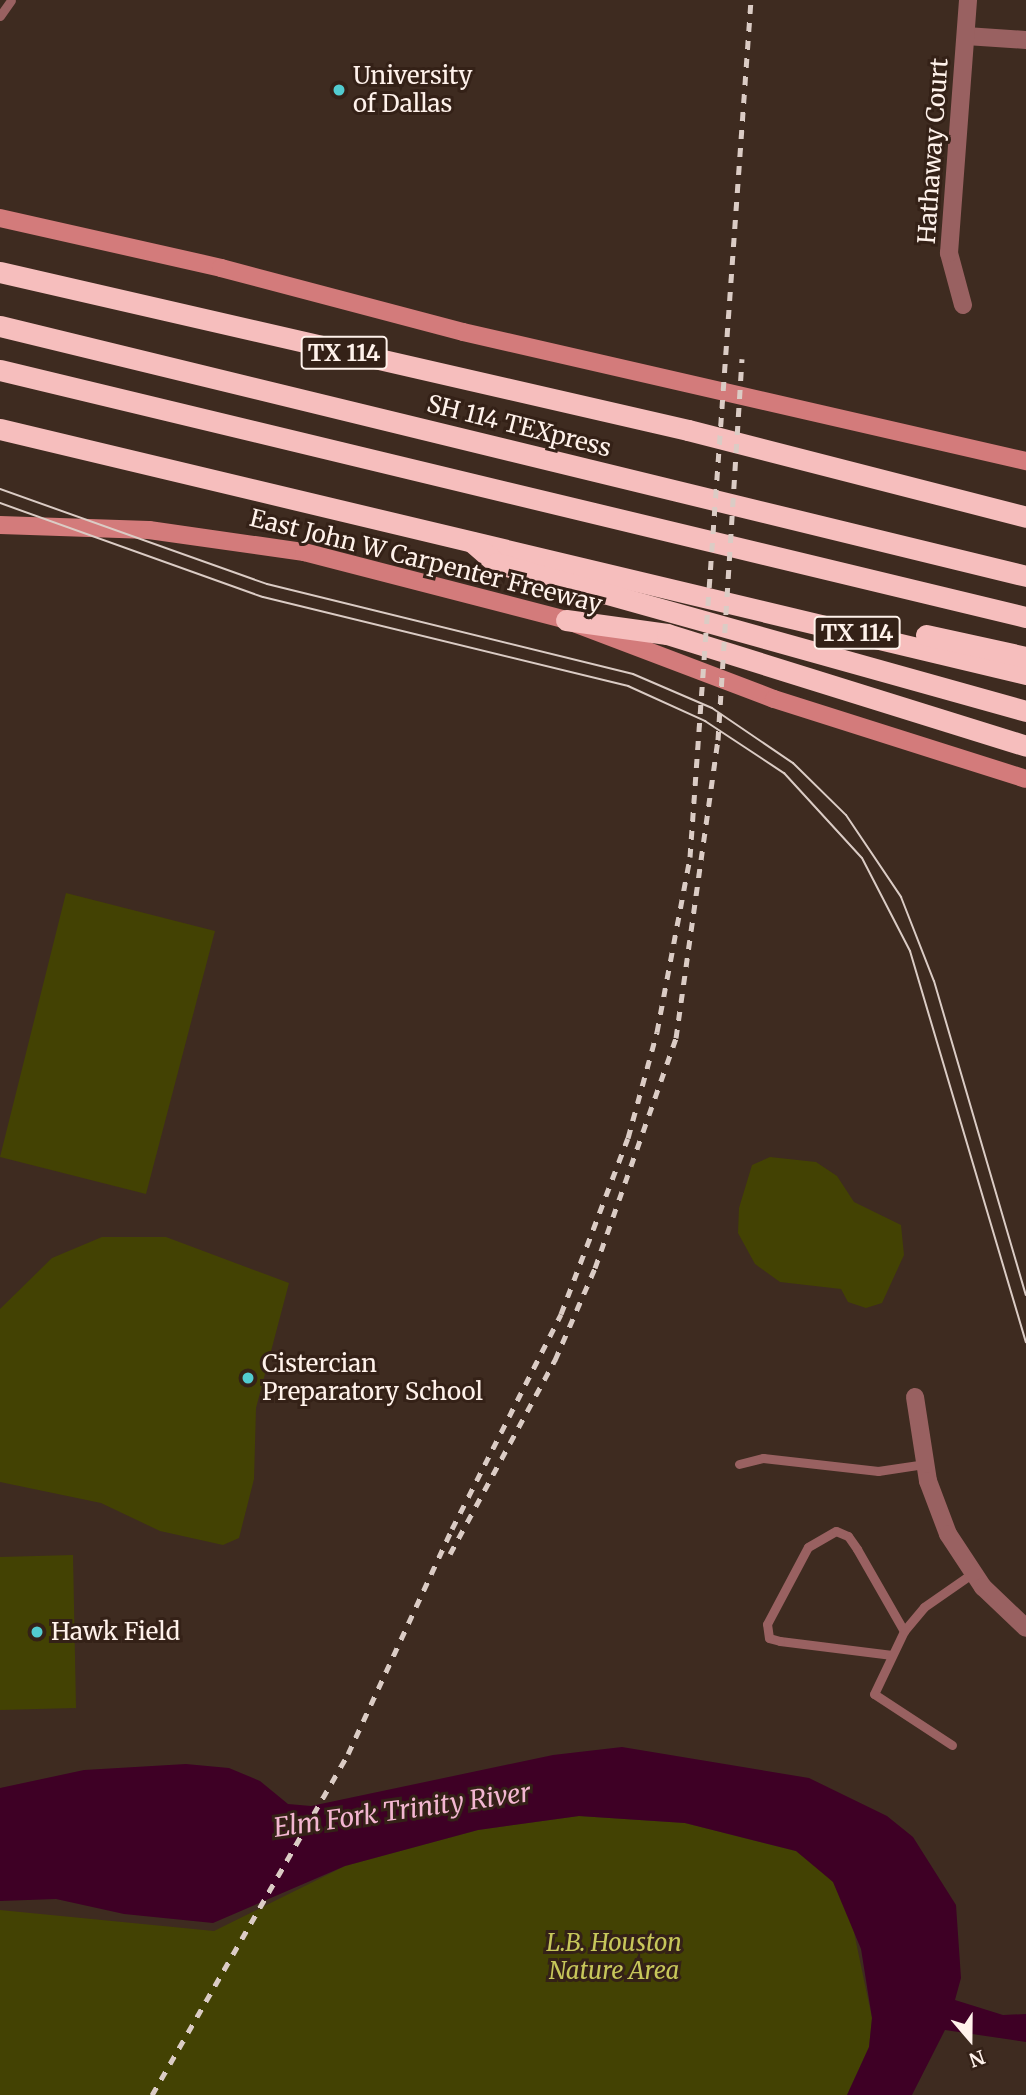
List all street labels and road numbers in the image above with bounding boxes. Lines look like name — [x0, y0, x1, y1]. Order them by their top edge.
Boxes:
street label: Hathaway Court — [912, 57, 954, 245]
road number: TX 114 — [300, 334, 388, 372]
street label: SH 114 TEXpress — [424, 389, 614, 463]
street label: East John W Carpenter Freeway — [247, 503, 605, 619]
road number: TX 114 — [813, 614, 901, 652]

